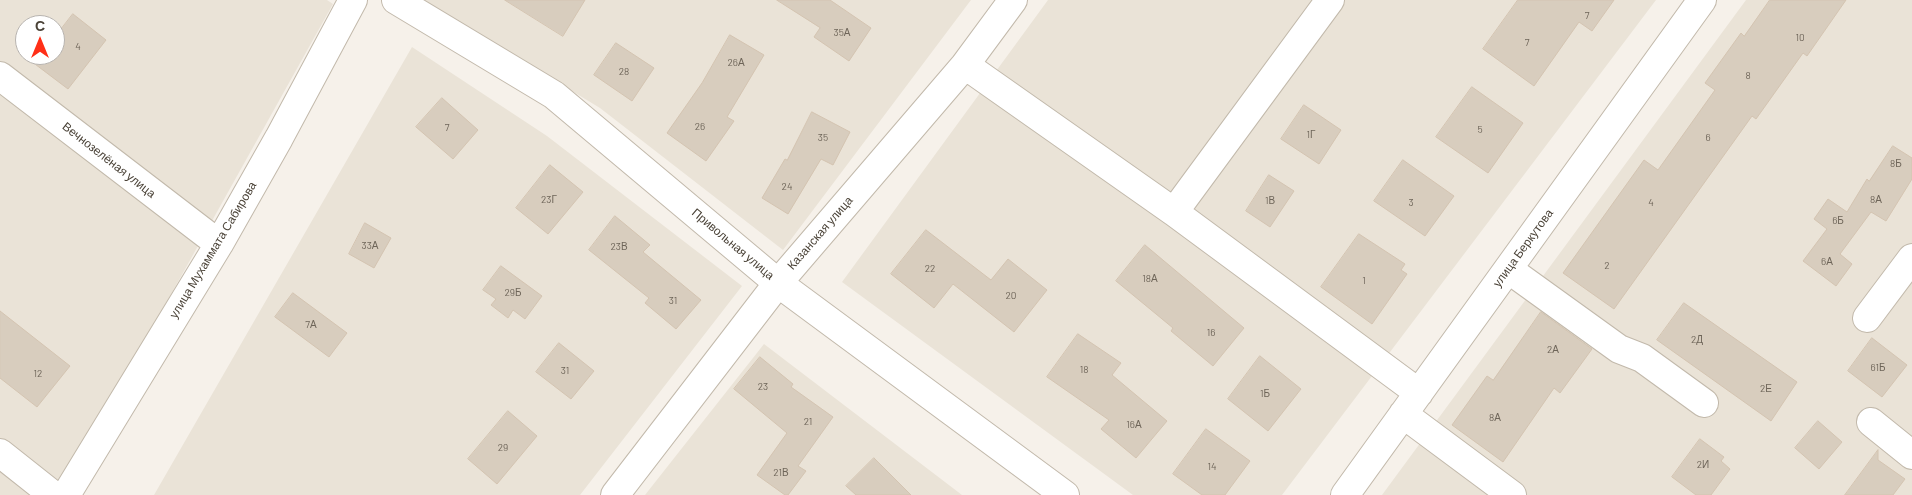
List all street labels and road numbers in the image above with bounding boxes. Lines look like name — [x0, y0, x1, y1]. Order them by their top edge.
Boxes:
street label: Вечнозелёная улица — [60, 119, 158, 201]
street label: улица Мухаммата Сабирова — [166, 179, 260, 321]
street label: Казанская улица — [784, 193, 856, 273]
street label: Привольная улица — [689, 205, 777, 283]
street label: улица Беркутова — [1490, 206, 1556, 290]

